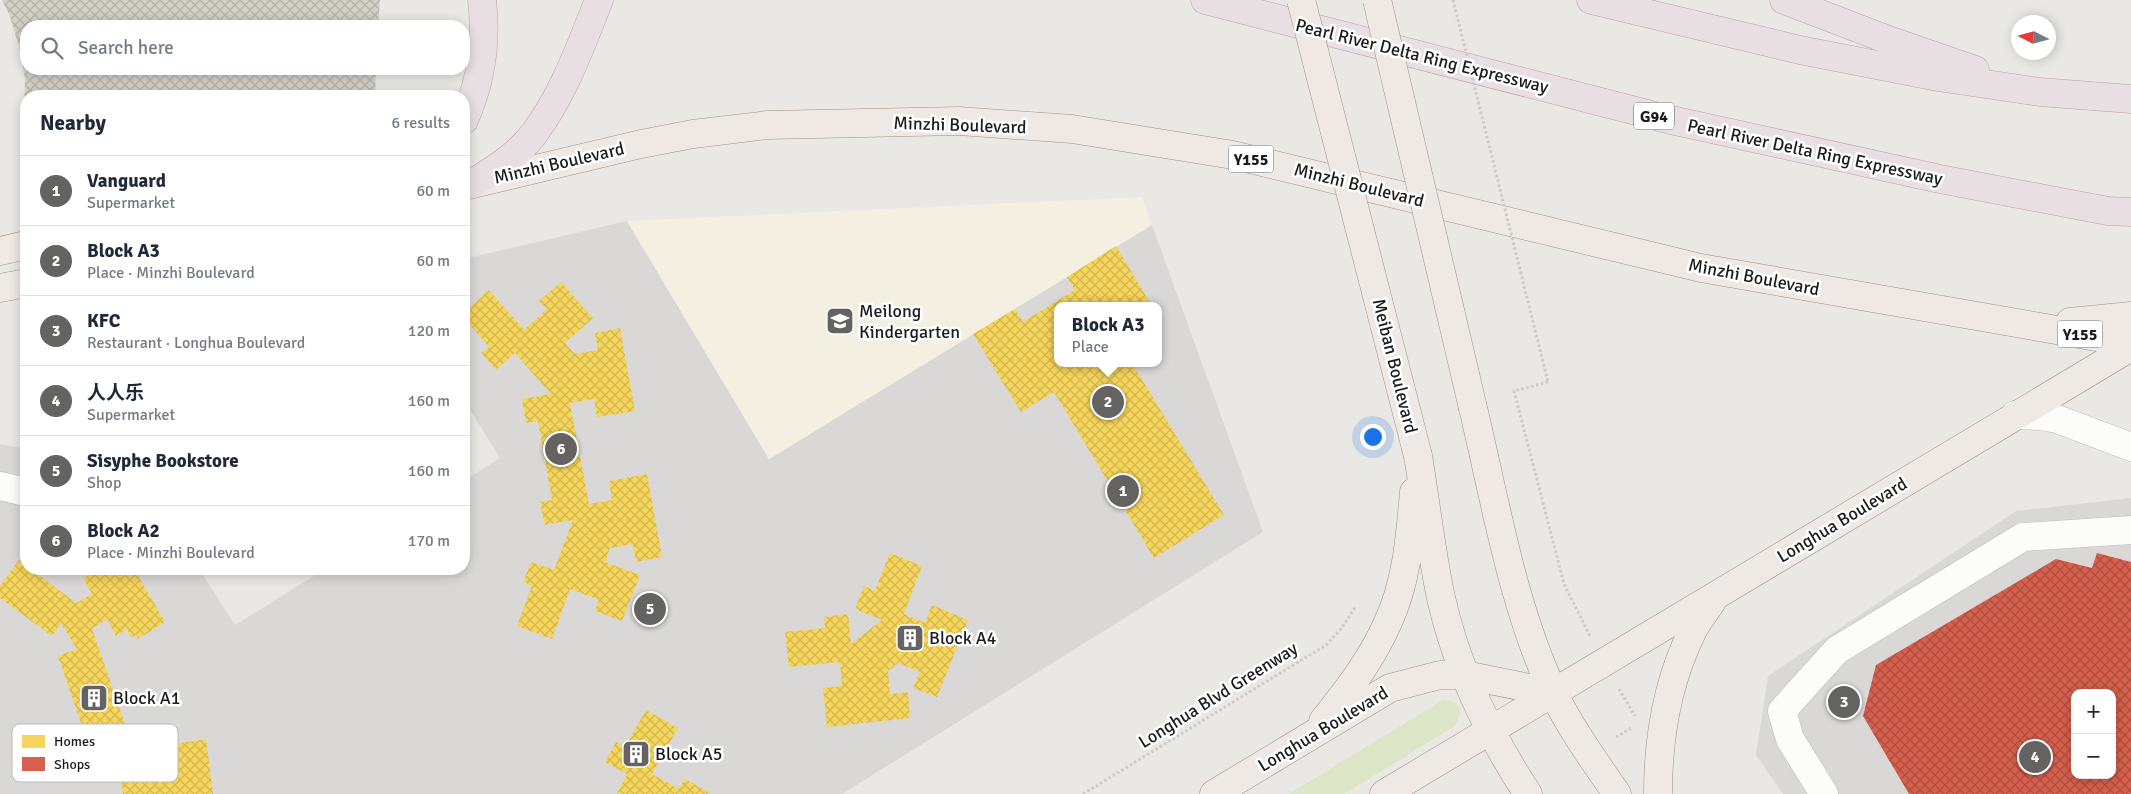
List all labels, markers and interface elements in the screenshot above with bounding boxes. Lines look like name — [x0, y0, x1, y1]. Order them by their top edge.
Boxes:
street label: Pearl River Delta Ring Expressway — [1293, 14, 1551, 98]
north arrow — [2011, 15, 2056, 60]
search box — [20, 20, 470, 75]
icon: search — [38, 34, 66, 62]
text: Search here — [78, 36, 174, 60]
road number: G94 — [1634, 102, 1674, 130]
text: Nearby — [40, 110, 106, 136]
street label: Minzhi Boulevard — [893, 112, 1027, 138]
text: 6 results — [391, 113, 450, 133]
street label: Pearl River Delta Ring Expressway — [1686, 114, 1945, 190]
street label: Minzhi Boulevard — [492, 137, 626, 189]
road number: Y155 — [1228, 146, 1274, 172]
street label: Minzhi Boulevard — [1292, 158, 1426, 212]
text: Vanguard — [87, 169, 166, 193]
text: 1 — [52, 181, 60, 201]
text: 60 m — [416, 181, 450, 201]
text: Supermarket — [87, 193, 175, 213]
text: Block A3 — [87, 239, 160, 263]
text: 2 — [52, 251, 60, 271]
text: 60 m — [416, 251, 450, 271]
street label: Minzhi Boulevard — [1687, 253, 1821, 301]
text: Place · Minzhi Boulevard — [87, 263, 255, 283]
street label: Meiban Boulevard — [1368, 296, 1422, 436]
place label: Meilong Kindergarten — [859, 300, 960, 343]
popup — [1054, 302, 1162, 367]
school or university icon: Meilong Kindergarten — [825, 306, 855, 336]
text: KFC — [87, 309, 120, 333]
text: Block A3 — [1072, 313, 1144, 337]
road number: Y155 — [2058, 320, 2102, 348]
text: 3 — [52, 321, 60, 341]
text: 120 m — [408, 321, 450, 341]
text: Restaurant · Longhua Boulevard — [87, 333, 305, 353]
text: Place — [1072, 337, 1109, 357]
text: 人人乐 — [87, 381, 144, 405]
pin: 2 — [1092, 383, 1124, 421]
text: 4 — [52, 391, 60, 411]
text: 160 m — [408, 391, 450, 411]
text: Supermarket — [87, 405, 175, 425]
your location — [1360, 424, 1386, 450]
pin: 6 — [545, 430, 577, 468]
text: Sisyphe Bookstore — [87, 449, 239, 473]
text: 5 — [52, 461, 60, 481]
text: 160 m — [408, 461, 450, 481]
pin: 1 — [1107, 472, 1139, 510]
text: Shop — [87, 473, 121, 493]
street label: Longhua Boulevard — [1773, 473, 1911, 567]
text: Block A2 — [87, 519, 160, 543]
text: 6 — [52, 531, 60, 551]
text: 170 m — [408, 531, 450, 551]
text: Place · Minzhi Boulevard — [87, 543, 255, 563]
pin: 5 — [634, 590, 666, 628]
building icon: Block A4 — [895, 623, 925, 653]
place label: Block A4 — [929, 627, 997, 649]
street label: Longhua Blvd Greenway — [1134, 637, 1302, 753]
street label: Longhua Boulevard — [1254, 682, 1392, 776]
building icon: Block A1 — [79, 683, 109, 713]
pin: 3 — [1828, 683, 1860, 721]
place label: Block A1 — [113, 687, 181, 709]
map controls — [2071, 689, 2116, 779]
button: + — [2071, 689, 2116, 734]
legend — [12, 724, 178, 782]
text: Homes — [54, 733, 95, 750]
button: − — [2071, 734, 2116, 779]
pin: 4 — [2019, 738, 2051, 776]
building icon: Block A5 — [621, 739, 651, 769]
place label: Block A5 — [655, 743, 723, 765]
text: Shops — [54, 756, 90, 773]

